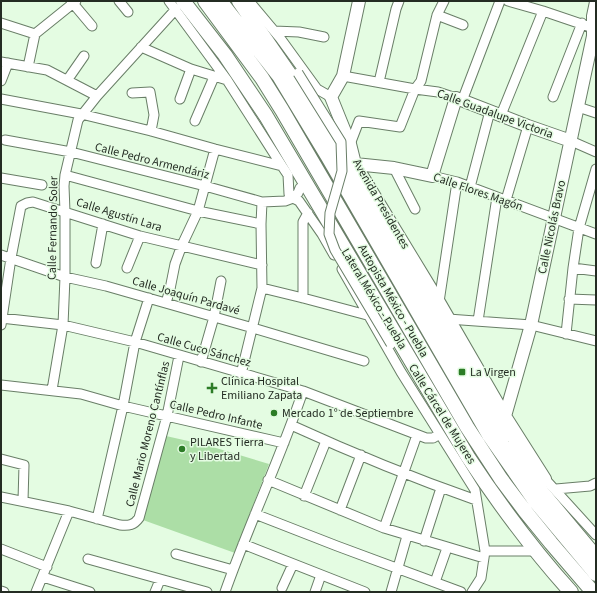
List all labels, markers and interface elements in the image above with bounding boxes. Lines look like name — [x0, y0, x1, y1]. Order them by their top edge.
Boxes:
street label: Calle Guadalupe Victoria — [434, 85, 556, 143]
street label: Calle Pedro Armendáriz — [93, 139, 211, 183]
street label: Avenida Presidentes — [348, 156, 414, 252]
street label: Calle Flores Magón — [431, 169, 525, 215]
street label: Calle Fernando Soler — [44, 175, 62, 280]
street label: Calle Nicolás Bravo — [534, 179, 570, 275]
street label: Calle Agustín Lara — [74, 194, 164, 236]
street label: Autopista México - Puebla — [354, 241, 432, 361]
street label: Lateral México - Puebla — [337, 245, 411, 353]
street label: Calle Joaquín Pardavé — [130, 273, 242, 320]
street label: Calle Cuco Sánchez — [155, 328, 253, 372]
street label: Calle Mario Moreno Cantínflas — [122, 359, 174, 509]
street label: Calle Cárcel de Mujeres — [404, 361, 480, 467]
place label: La Virgen — [470, 364, 516, 381]
marker: La Virgen — [457, 367, 467, 377]
place label: Clínica Hospital Emiliano Zapata — [221, 373, 302, 404]
marker: Clínica Hospital Emiliano Zapata — [206, 382, 218, 394]
street label: Calle Pedro Infante — [168, 396, 264, 434]
place label: Mercado 1° de Septiembre — [282, 405, 413, 422]
marker: Mercado 1° de Septiembre — [269, 408, 279, 418]
place label: PILARES Tierra y Libertad — [190, 434, 264, 465]
marker: PILARES Tierra y Libertad — [177, 444, 187, 454]

